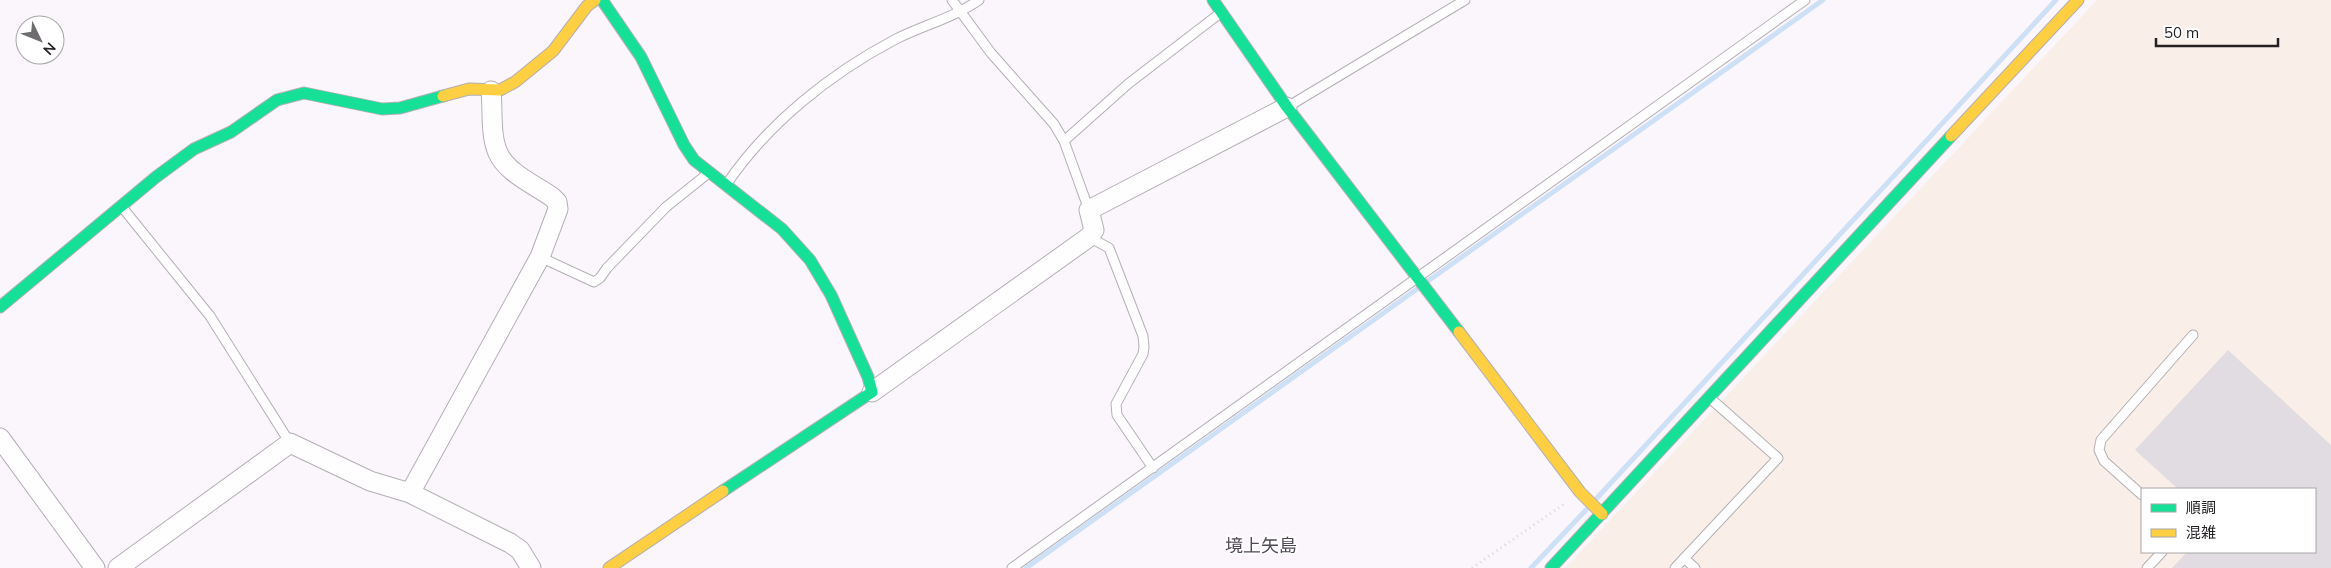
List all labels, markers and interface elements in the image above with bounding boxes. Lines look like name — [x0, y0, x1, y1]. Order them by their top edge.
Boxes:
north arrow — [15, 15, 65, 65]
scale bar — [2156, 15, 2278, 47]
text: 50 m — [2164, 23, 2199, 42]
text: N — [39, 39, 60, 59]
legend — [2141, 488, 2316, 553]
text: 順調 — [2186, 498, 2216, 517]
text: 混雑 — [2186, 523, 2216, 542]
district label: 境上矢島 — [1225, 534, 1297, 557]

